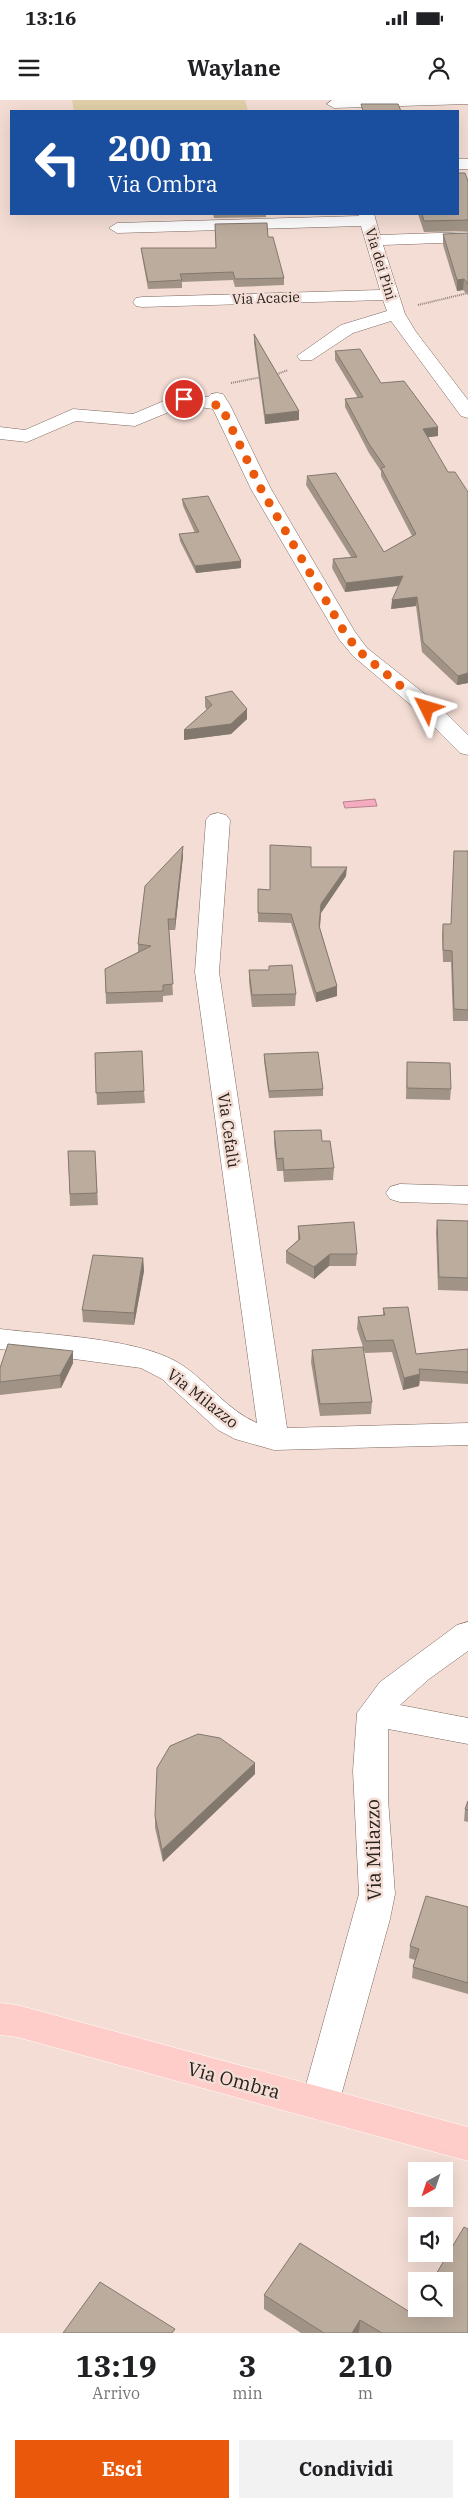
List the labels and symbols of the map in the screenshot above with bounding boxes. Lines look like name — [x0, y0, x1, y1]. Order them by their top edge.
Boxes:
street label: Via dei Pini — [362, 226, 400, 302]
street label: Via Acacie — [232, 288, 300, 308]
pin — [163, 378, 205, 420]
position arrow — [400, 681, 452, 733]
street label: Via Cefalù — [214, 1091, 244, 1169]
street label: Via Milazzo — [163, 1364, 243, 1432]
street label: Via Milazzo — [360, 1799, 386, 1901]
street label: Via Ombra — [185, 2056, 283, 2104]
north arrow — [408, 2162, 452, 2208]

